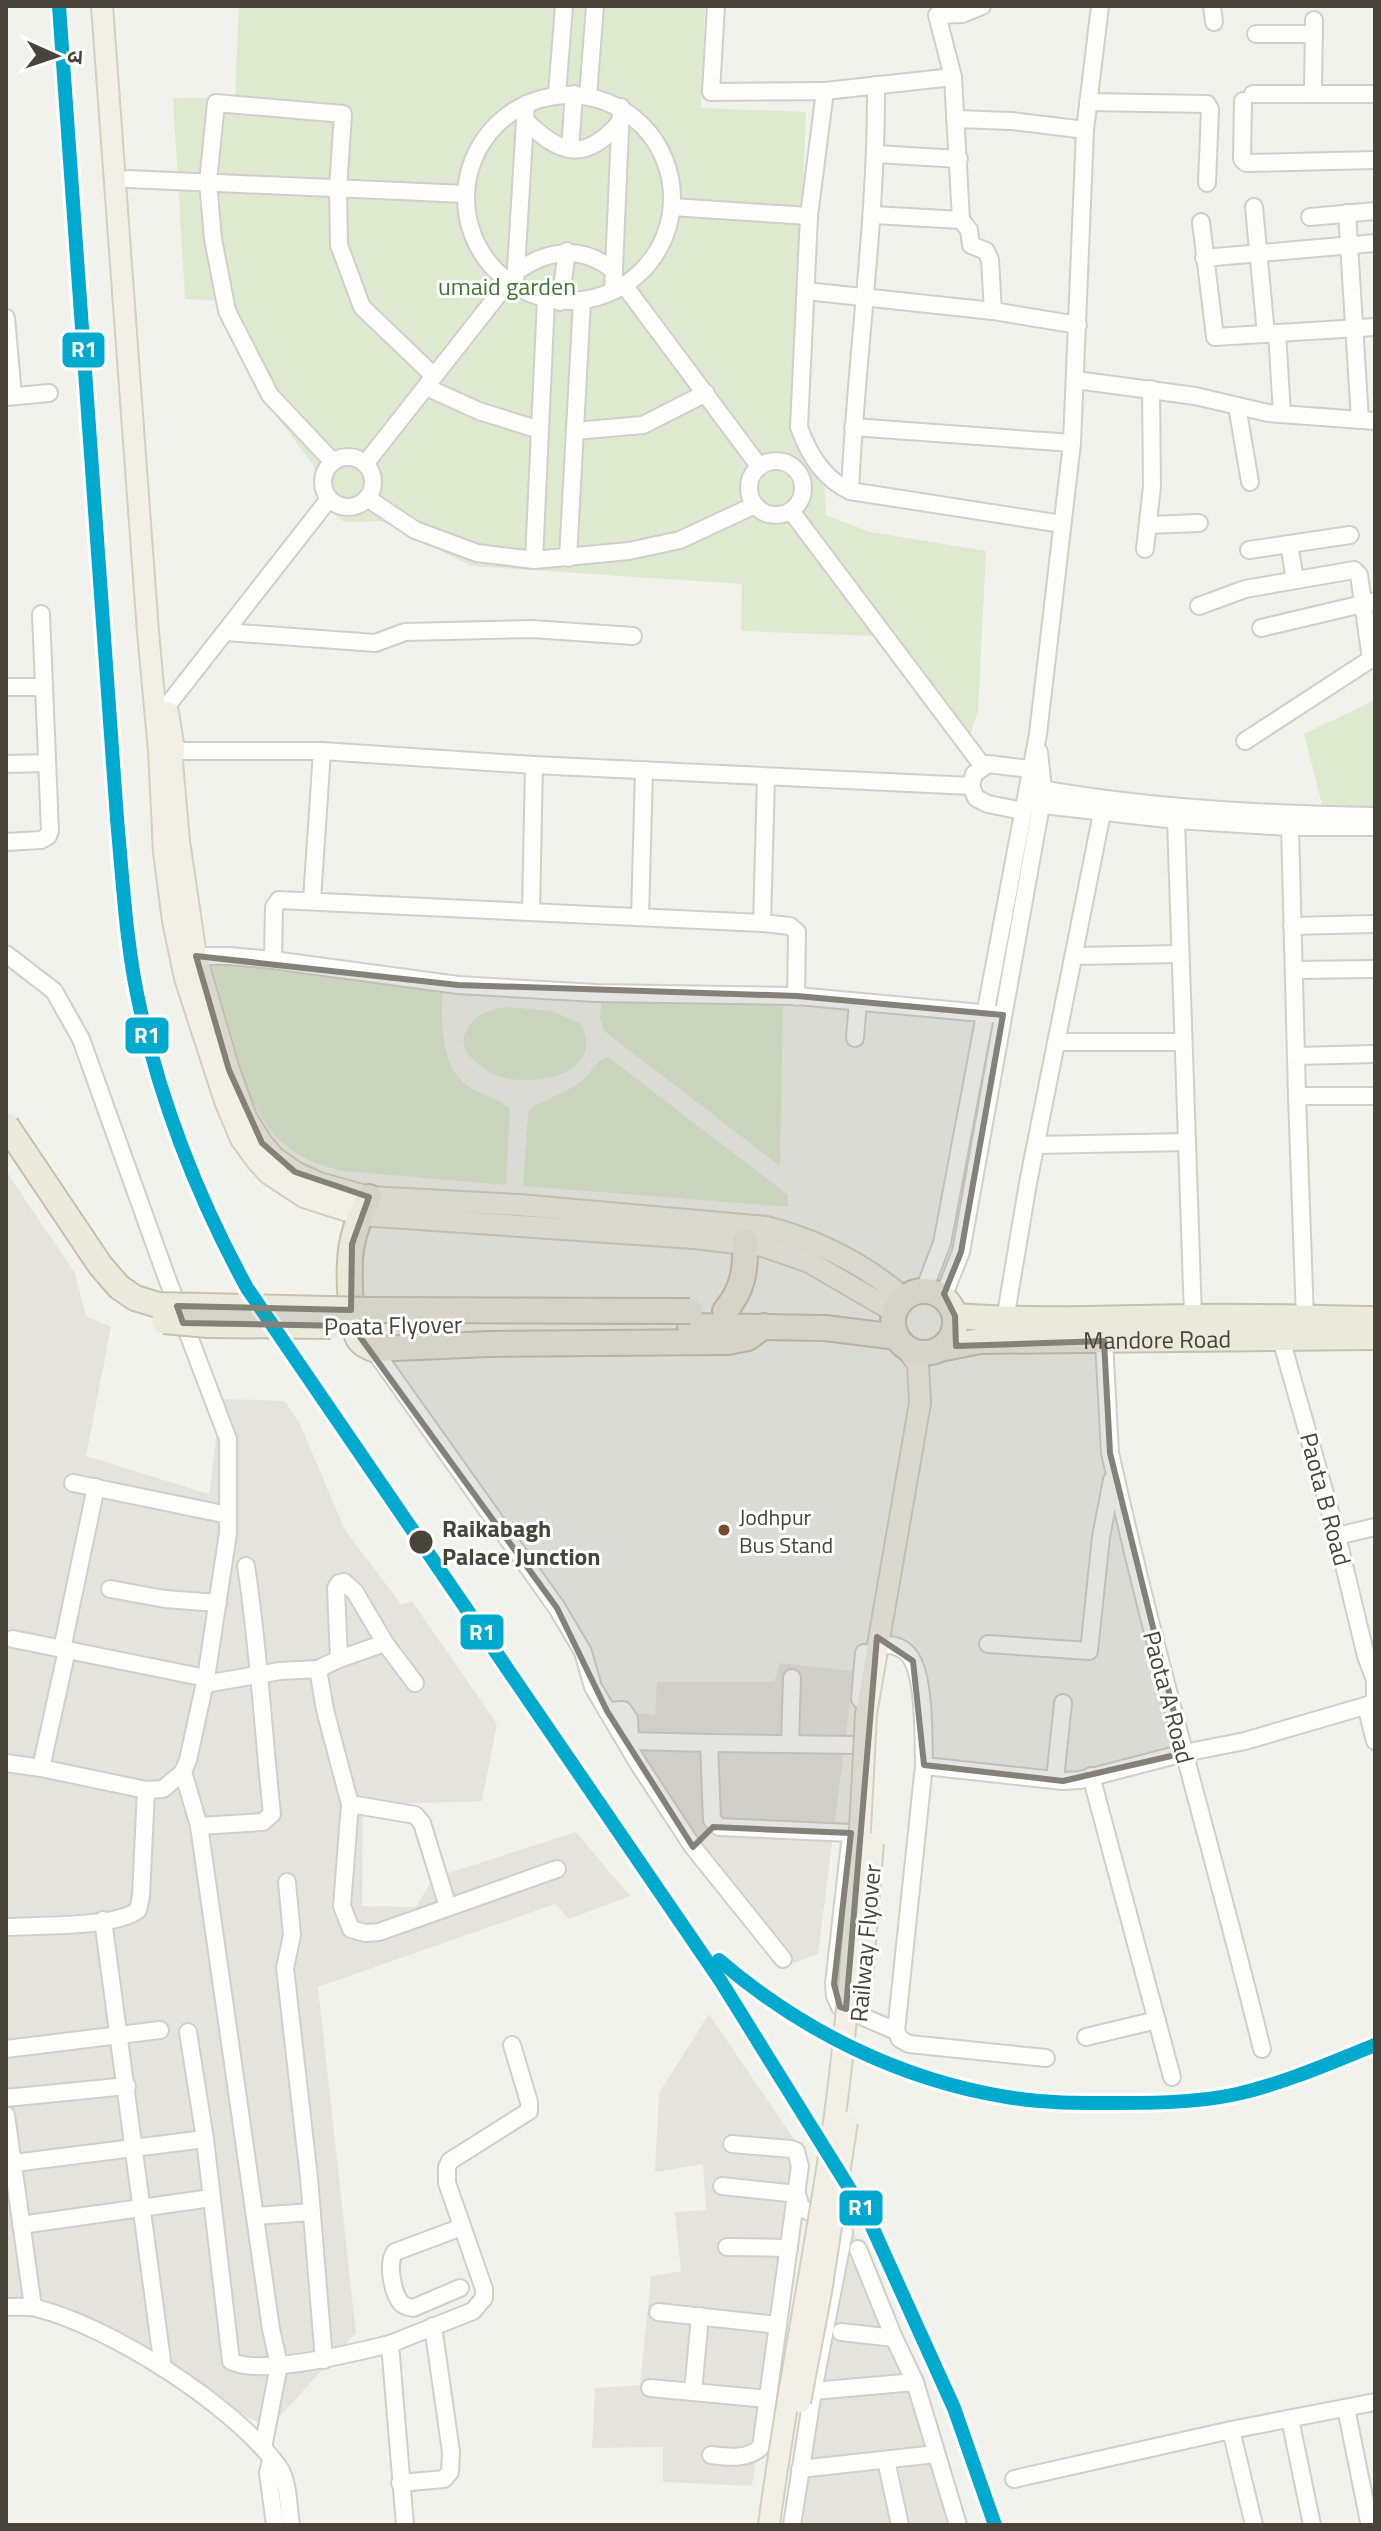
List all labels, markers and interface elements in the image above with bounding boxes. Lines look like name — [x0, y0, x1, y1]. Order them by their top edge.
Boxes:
north arrow — [16, 16, 96, 96]
text: उ — [59, 50, 93, 65]
park label: umaid garden — [438, 268, 576, 304]
line badge: R1 — [61, 331, 106, 369]
text: R1 — [71, 332, 97, 366]
line badge: R1 — [124, 1016, 170, 1055]
text: R1 — [134, 1018, 160, 1052]
street label: Poata Flyover — [324, 1306, 462, 1344]
street label: Mandore Road — [1083, 1320, 1231, 1358]
street label: Paota B Road — [1291, 1428, 1361, 1570]
place label: Jodhpur Bus Stand — [739, 1500, 833, 1562]
place label: Raikabagh Palace Junction — [442, 1510, 601, 1574]
marker: Jodhpur Bus Stand — [716, 1522, 732, 1538]
marker: Raikabagh Palace Junction — [407, 1528, 435, 1556]
line badge: R1 — [459, 1613, 505, 1651]
text: R1 — [469, 1615, 495, 1649]
street label: Paota A Road — [1134, 1627, 1204, 1767]
street label: Railway Flyover — [840, 1863, 890, 2023]
line badge: R1 — [838, 2189, 884, 2227]
text: R1 — [848, 2190, 874, 2224]

